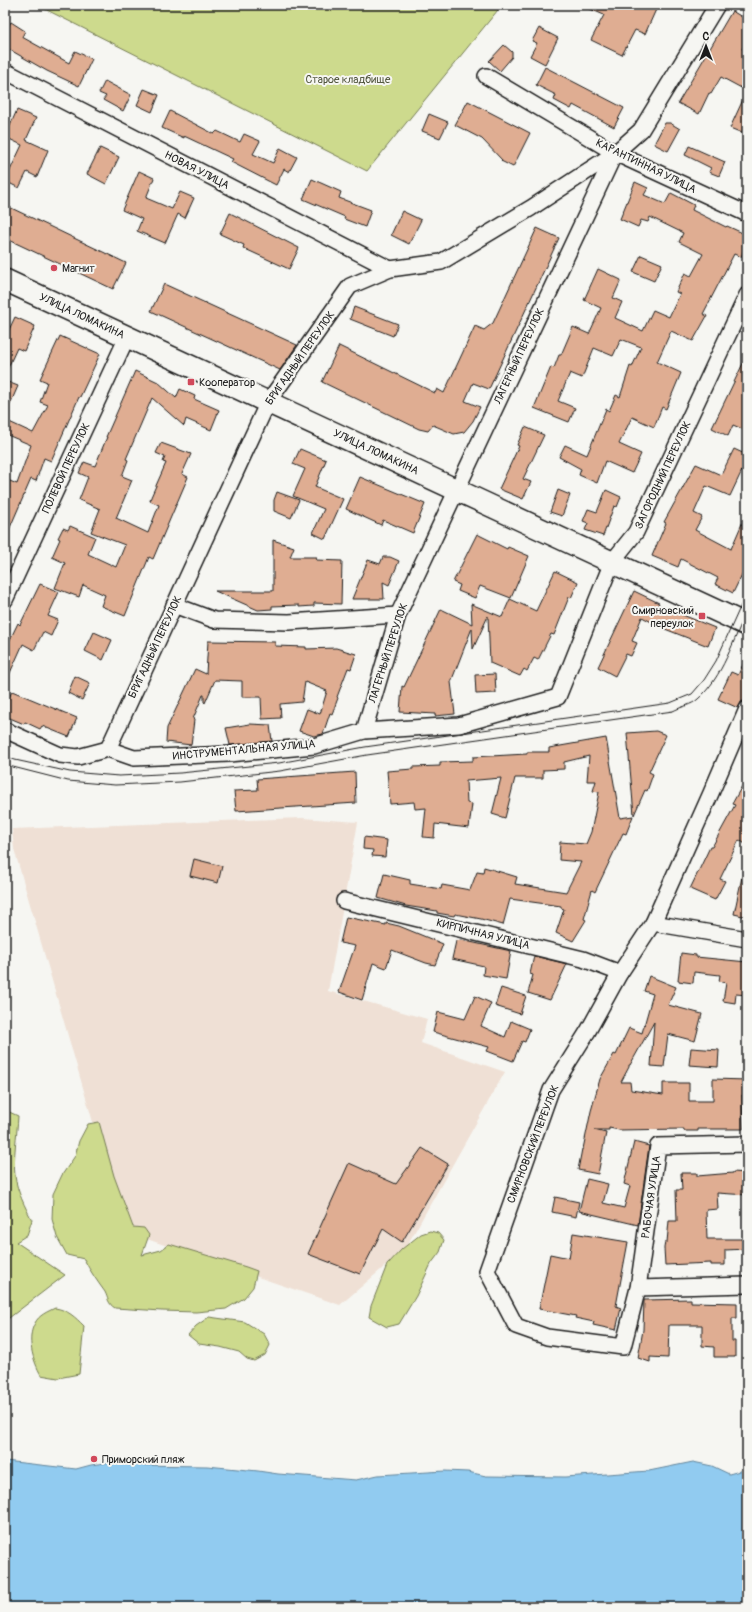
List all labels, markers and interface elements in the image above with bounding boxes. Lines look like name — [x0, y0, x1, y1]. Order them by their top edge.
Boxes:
north arrow — [686, 26, 726, 66]
text: С — [703, 30, 710, 43]
park label: Старое кладбище — [305, 73, 391, 86]
street label: КАРАНТИННАЯ УЛИЦА — [594, 136, 698, 196]
street label: НОВАЯ УЛИЦА — [162, 148, 232, 192]
place label: Магнит — [62, 262, 95, 275]
marker: Магнит — [49, 263, 59, 273]
street label: УЛИЦА ЛОМАКИНА — [37, 290, 127, 342]
street label: ЛАГЕРНЫЙ ПЕРЕУЛОК — [491, 306, 547, 407]
street label: БРИГАДНЫЙ ПЕРЕУЛОК — [263, 309, 337, 407]
place label: Кооператор — [199, 376, 255, 389]
marker: Кооператор — [186, 377, 196, 387]
street label: ЗАГОРОДНИЙ ПЕРЕУЛОК — [632, 419, 694, 531]
street label: ПОЛЕВОЙ ПЕРЕУЛОК — [39, 421, 93, 515]
street label: УЛИЦА ЛОМАКИНА — [331, 426, 421, 478]
street label: БРИГАДНЫЙ ПЕРЕУЛОК — [126, 594, 184, 700]
street label: ЛАГЕРНЫЙ ПЕРЕУЛОК — [365, 601, 410, 705]
place label: Смирновский переулок — [632, 604, 694, 630]
marker: Смирновский переулок — [697, 611, 707, 621]
street label: ИНСТРУМЕНТАЛЬНАЯ УЛИЦА — [172, 737, 316, 763]
street label: КИРПИЧНАЯ УЛИЦА — [435, 916, 531, 952]
street label: СМИРНОВСКИЙ ПЕРЕУЛОК — [504, 1083, 562, 1205]
street label: РАБОЧАЯ УЛИЦА — [639, 1155, 663, 1239]
place label: Приморский пляж — [102, 1453, 184, 1466]
marker: Приморский пляж — [89, 1454, 99, 1464]

